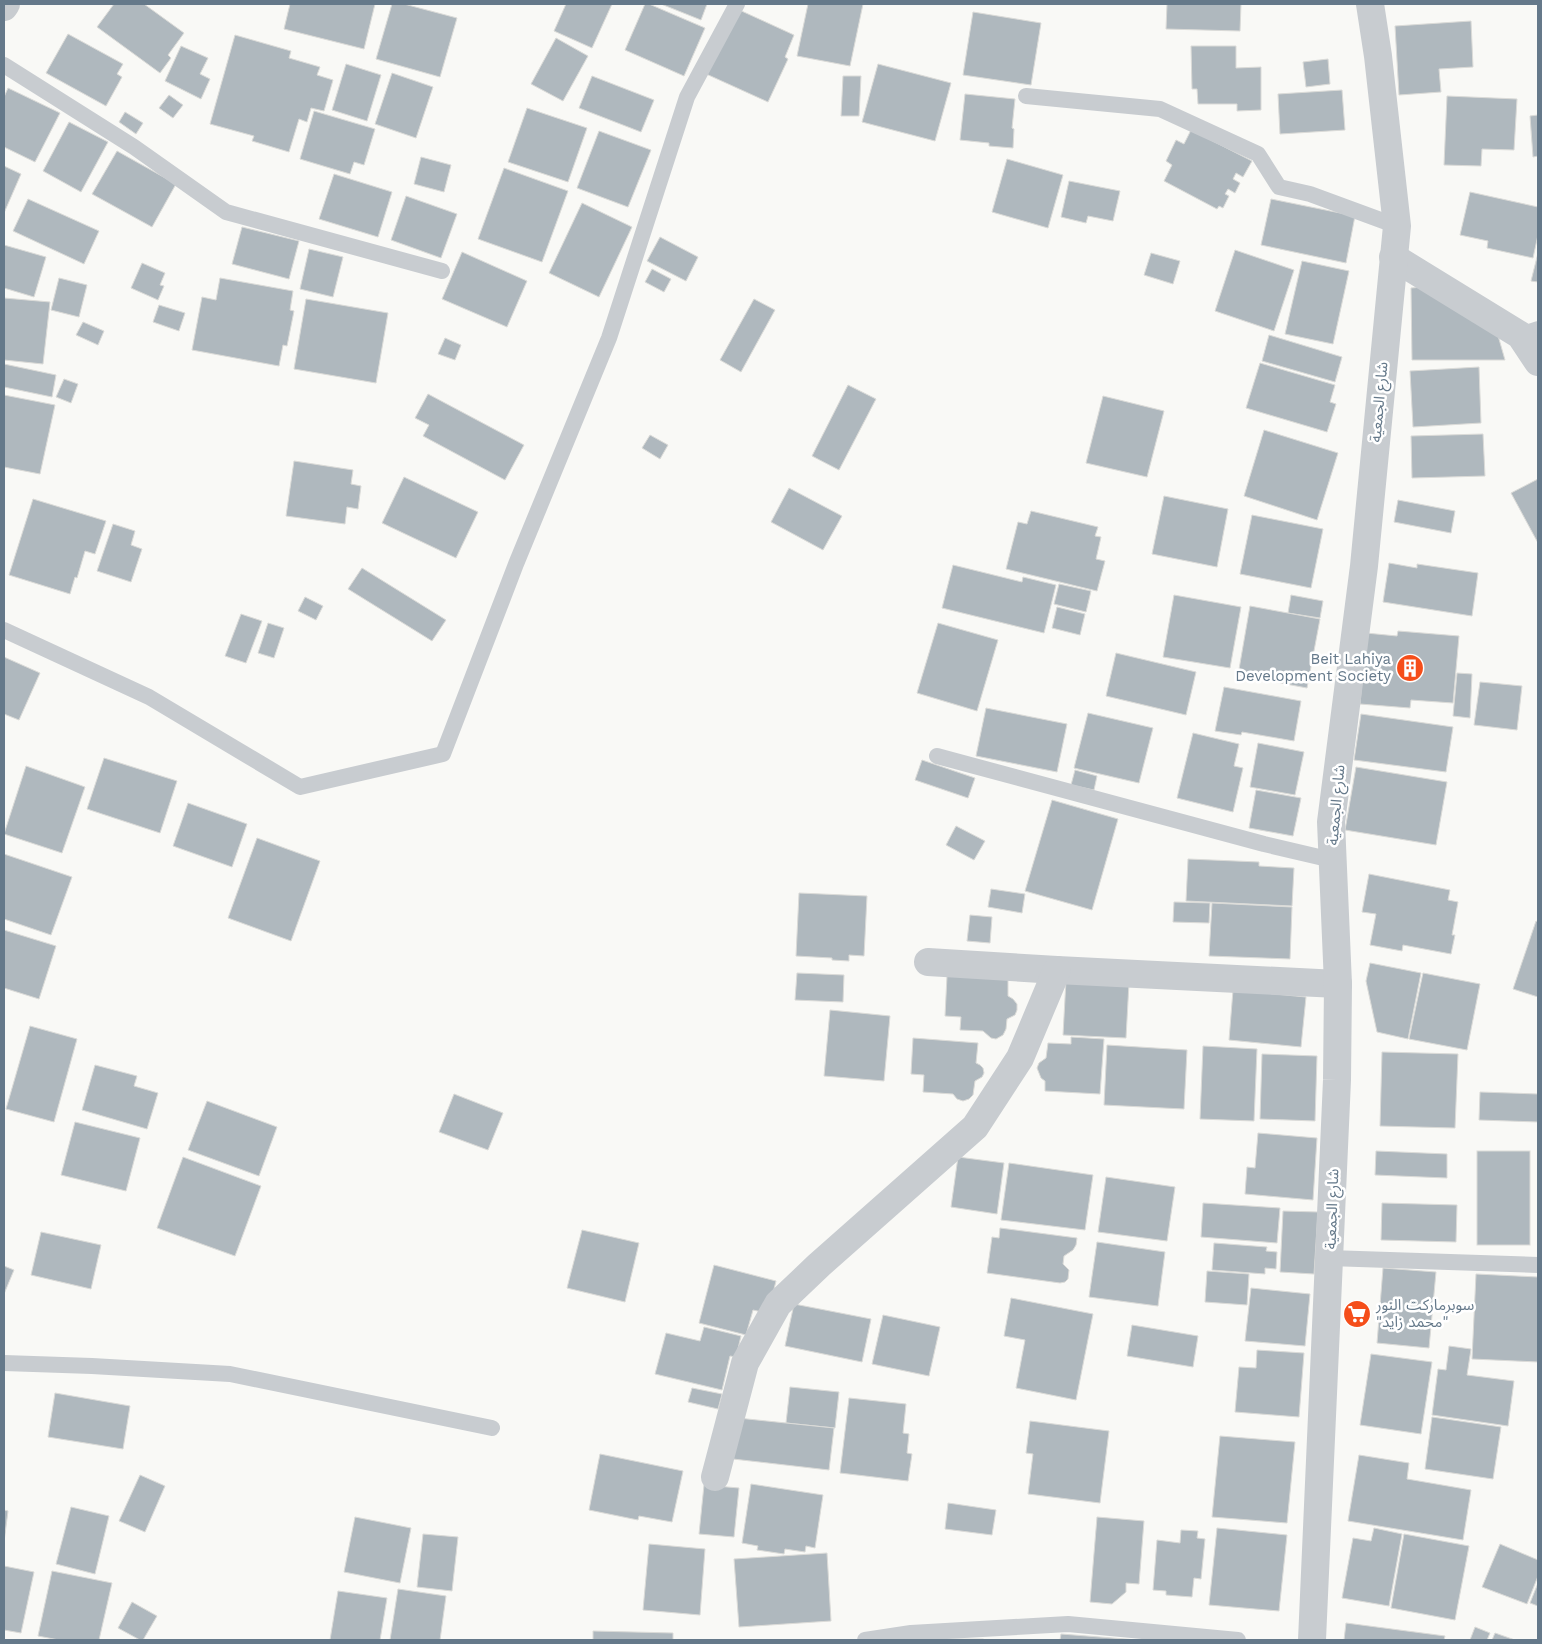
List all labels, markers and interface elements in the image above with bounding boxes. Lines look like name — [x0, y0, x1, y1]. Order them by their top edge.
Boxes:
street label: شارع الجمعية — [1367, 361, 1394, 443]
place label: Beit Lahiya Development Society — [1235, 650, 1391, 685]
building icon: Beit Lahiya Development Society — [1395, 653, 1425, 683]
street label: شارع الجمعية — [1324, 764, 1351, 846]
street label: شارع الجمعية — [1322, 1168, 1345, 1250]
place label: سوبرماركت النور "محمد زايد" — [1375, 1296, 1474, 1331]
supermarket icon: سوبرماركت النور "محمد زايد" — [1342, 1299, 1372, 1329]

